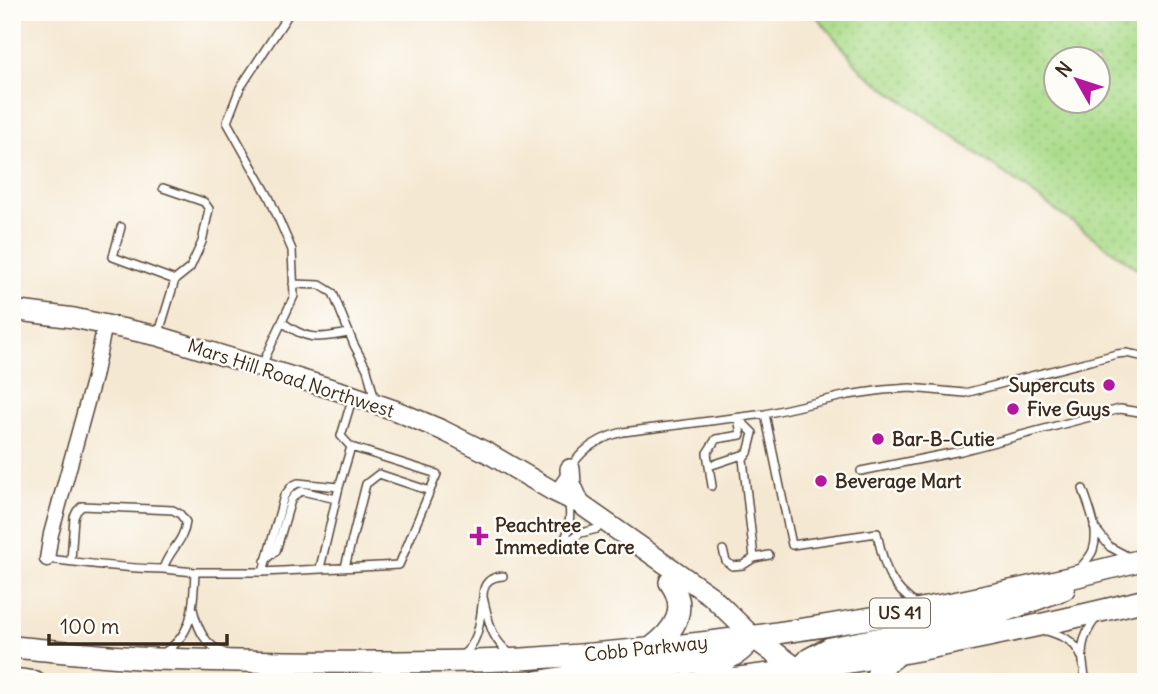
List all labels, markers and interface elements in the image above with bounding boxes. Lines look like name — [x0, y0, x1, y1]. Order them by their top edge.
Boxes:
north arrow — [1042, 46, 1112, 116]
text: N — [1050, 57, 1077, 82]
street label: Mars Hill Road Northwest — [185, 333, 397, 423]
place label: Supercuts — [1009, 373, 1095, 397]
marker: Supercuts — [1101, 377, 1117, 393]
place label: Five Guys — [1027, 397, 1110, 421]
marker: Five Guys — [1005, 401, 1021, 417]
place label: Bar-B-Cutie — [892, 427, 995, 451]
marker: Bar-B-Cutie — [870, 431, 886, 447]
place label: Beverage Mart — [835, 469, 962, 493]
marker: Beverage Mart — [813, 473, 829, 489]
place label: Peachtree Immediate Care — [495, 513, 635, 559]
marker: Peachtree Immediate Care — [469, 526, 489, 546]
road number: US 41 — [870, 598, 930, 628]
scale bar — [49, 603, 228, 647]
text: 100 m — [60, 613, 119, 640]
street label: Cobb Parkway — [583, 630, 709, 666]

